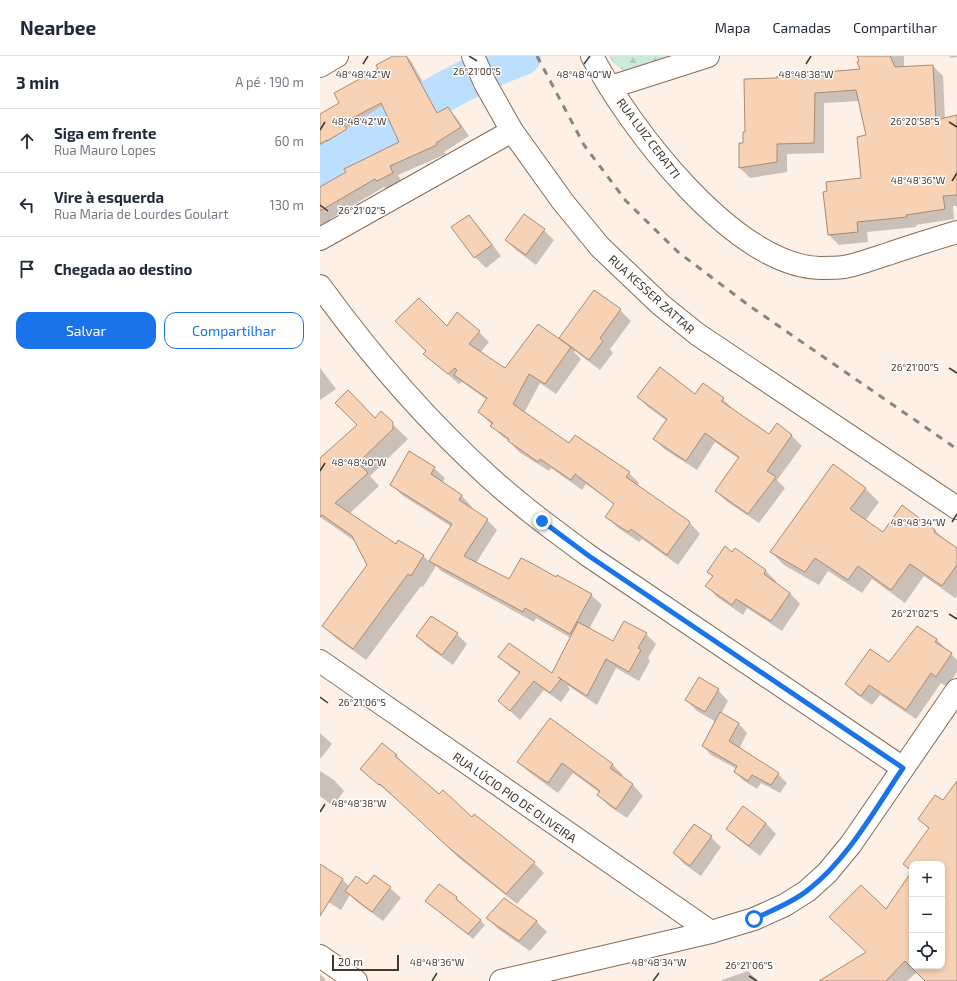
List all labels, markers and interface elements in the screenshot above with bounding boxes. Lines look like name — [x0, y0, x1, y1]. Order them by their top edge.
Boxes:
text: Nearbee — [20, 16, 96, 39]
text: Mapa — [715, 19, 751, 36]
text: Camadas — [773, 19, 831, 36]
text: Compartilhar — [853, 19, 937, 36]
text: 26°21'00"S — [453, 65, 501, 77]
text: 48°48'42"W — [336, 68, 391, 80]
text: 48°48'40"W — [556, 68, 612, 80]
text: 48°48'38"W — [779, 68, 834, 80]
text: 3 min — [16, 72, 59, 92]
text: A pé · 190 m — [235, 74, 304, 90]
street label: RUA LUIZ CERATTI — [614, 95, 684, 181]
text: 48°48'42"W — [332, 115, 387, 127]
text: 26°20'58"S — [890, 115, 940, 127]
text: Siga em frente — [54, 124, 156, 142]
icon: ahead — [16, 130, 38, 152]
text: 60 m — [274, 133, 304, 149]
text: Rua Mauro Lopes — [54, 142, 156, 158]
text: 48°48'36"W — [891, 174, 946, 186]
text: Vire à esquerda — [54, 188, 164, 206]
icon: left — [16, 194, 38, 216]
text: 130 m — [269, 197, 304, 213]
text: 26°21'02"S — [338, 204, 386, 216]
text: Rua Maria de Lourdes Goulart — [54, 206, 228, 222]
street label: RUA KESSER ZATTAR — [606, 252, 698, 336]
icon: arrive — [16, 258, 38, 280]
text: Chegada ao destino — [54, 260, 192, 278]
button: Salvar — [16, 312, 156, 349]
button: Compartilhar — [164, 312, 304, 349]
text: 26°21'00"S — [891, 361, 939, 373]
text: 48°48'40"W — [331, 456, 387, 468]
route end — [533, 512, 551, 530]
text: 48°48'34"W — [891, 516, 946, 528]
text: 26°21'02"S — [891, 607, 939, 619]
text: 26°21'06"S — [338, 696, 386, 708]
street label: RUA LÚCIO PIO DE OLIVEIRA — [451, 749, 580, 845]
text: 48°48'38"W — [332, 797, 387, 809]
map controls — [909, 861, 945, 969]
button: + — [909, 861, 945, 897]
button: − — [909, 897, 945, 933]
route start — [745, 910, 763, 928]
button: locate — [909, 933, 945, 969]
scale bar — [332, 953, 399, 972]
text: 20 m — [338, 955, 363, 968]
text: 48°48'36"W — [410, 956, 465, 968]
text: 48°48'34"W — [632, 956, 687, 968]
text: 26°21'06"S — [725, 959, 773, 971]

